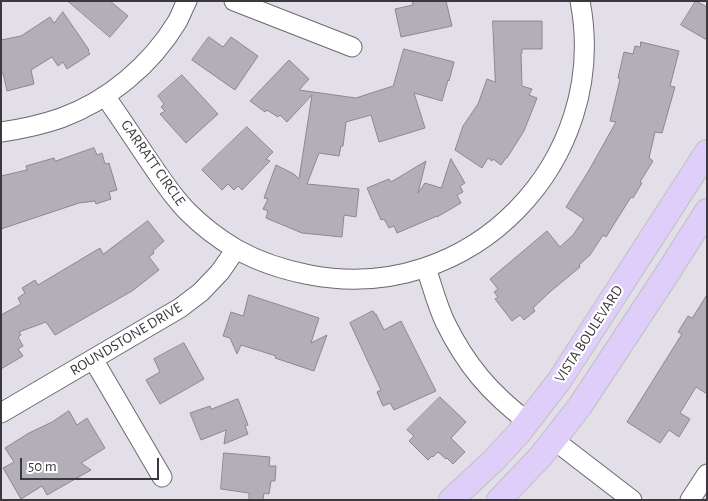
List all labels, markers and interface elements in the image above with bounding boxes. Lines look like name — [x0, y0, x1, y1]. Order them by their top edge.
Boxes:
street label: GARRATT CIRCLE — [117, 117, 189, 209]
street label: VISTA BOULEVARD — [551, 282, 627, 386]
street label: ROUNDSTONE DRIVE — [67, 298, 185, 380]
scale bar — [22, 448, 161, 480]
text: 50 m — [28, 459, 57, 474]

